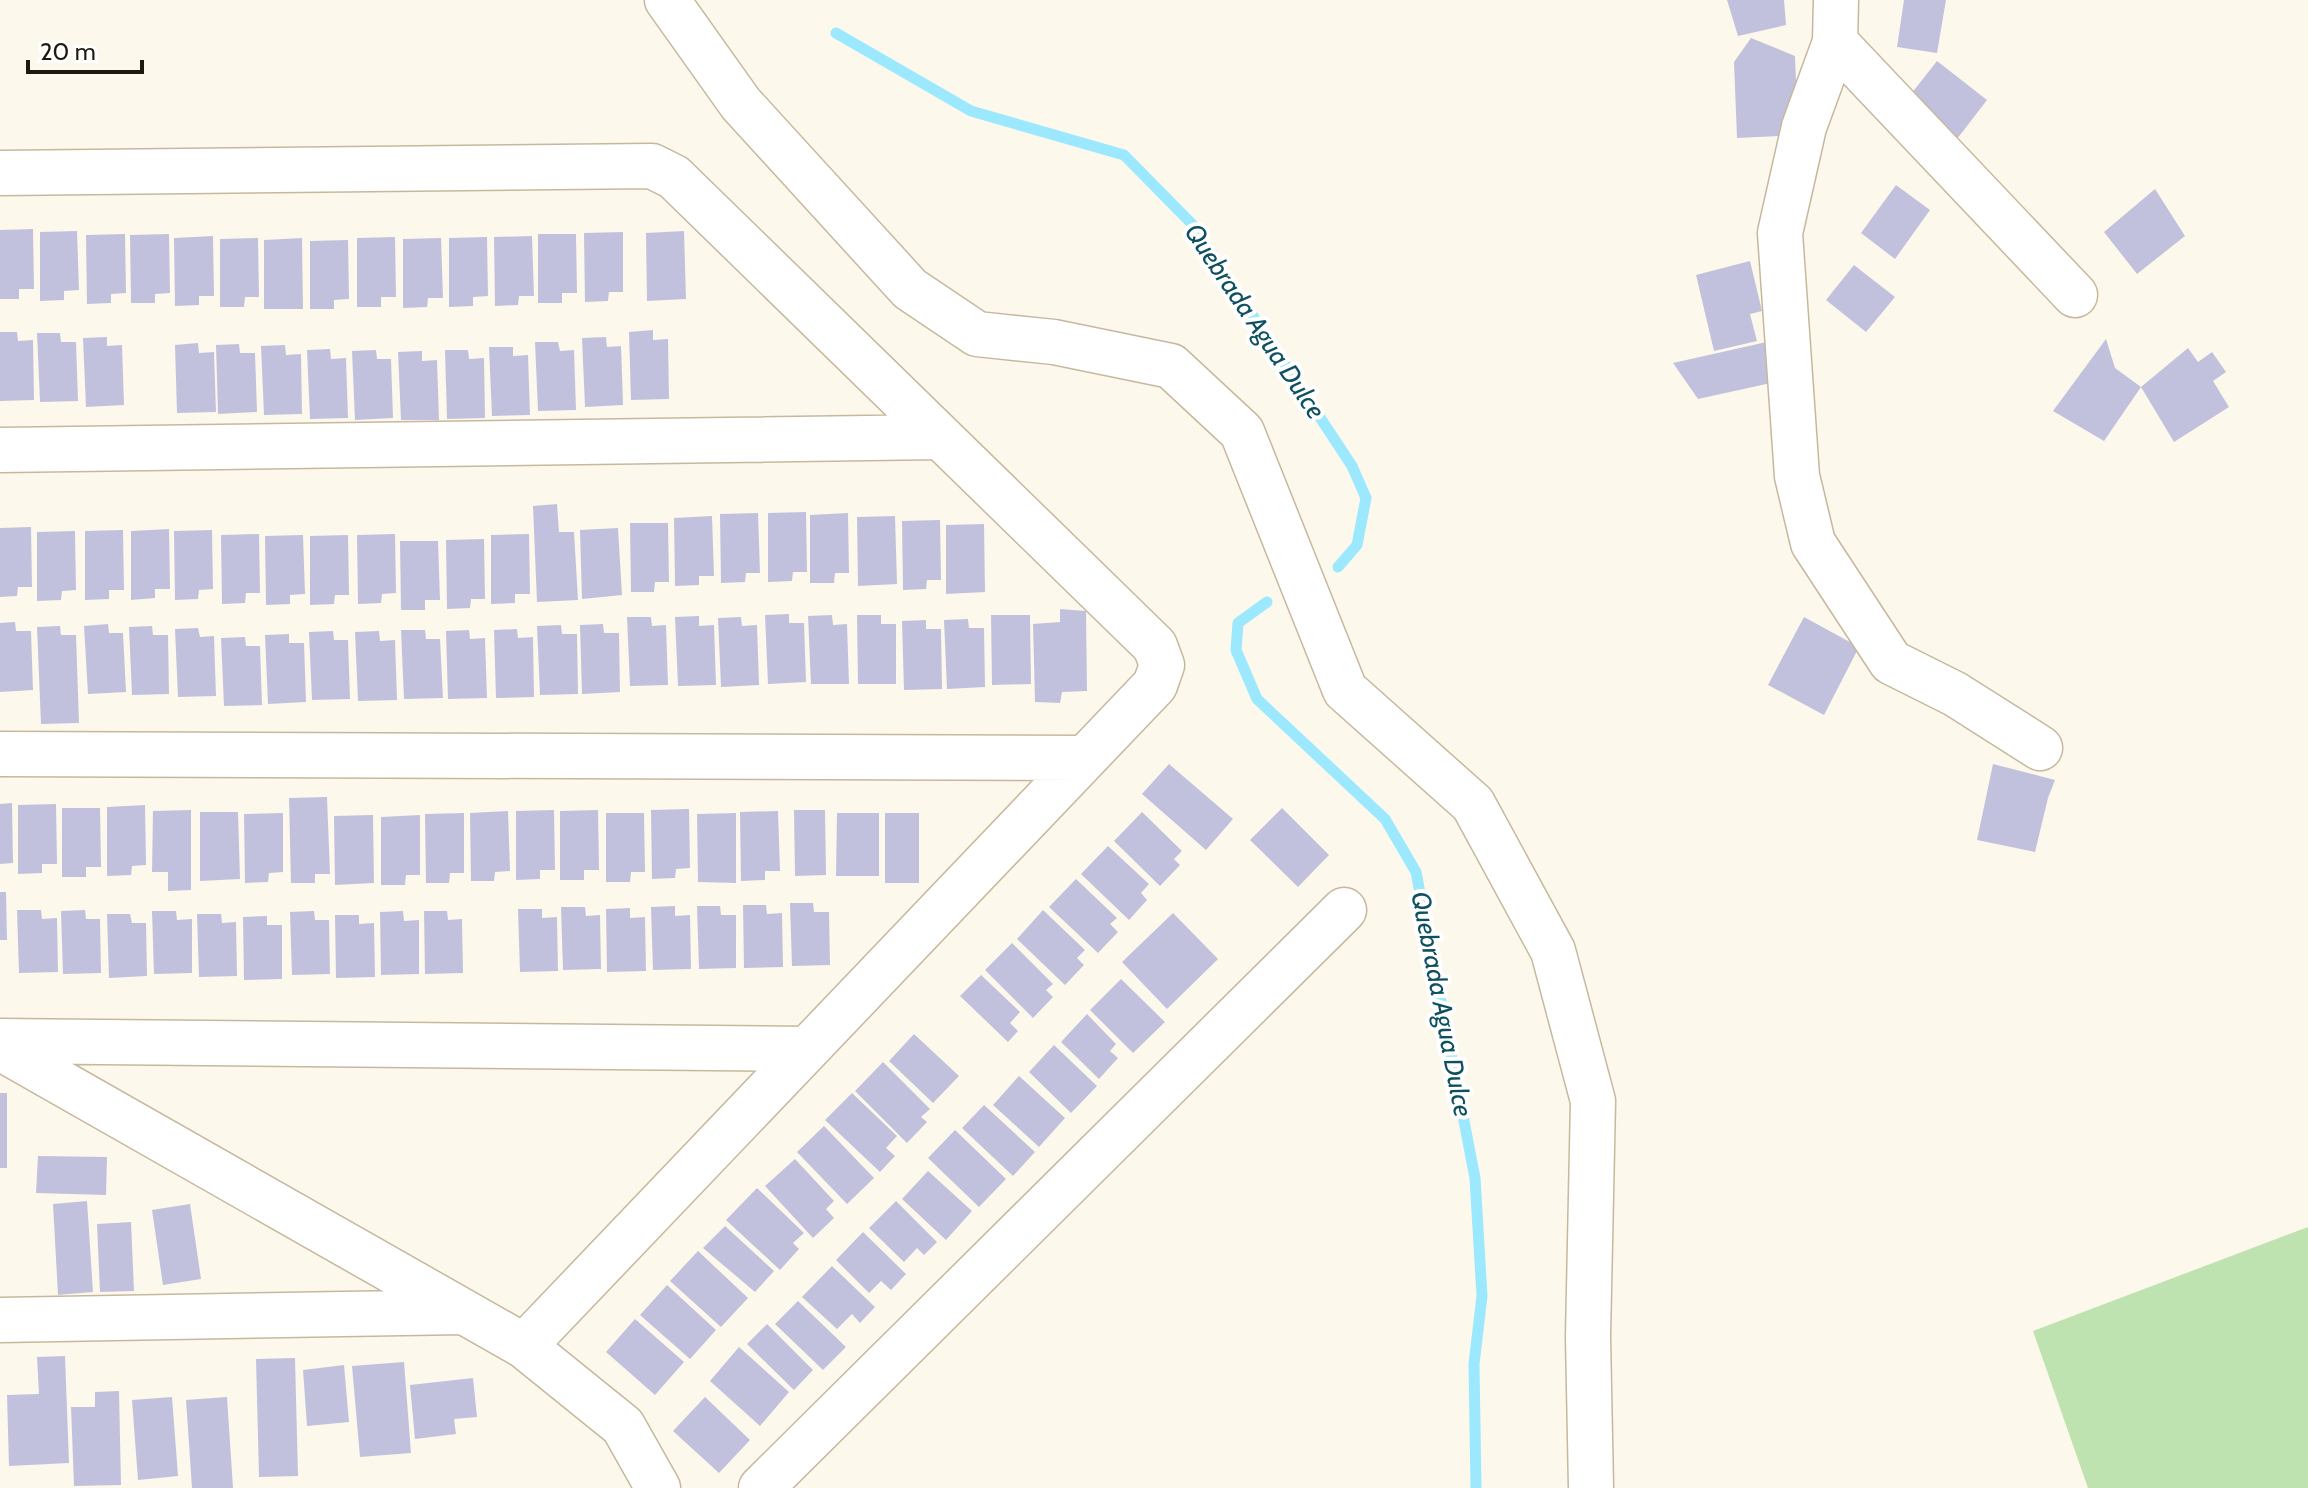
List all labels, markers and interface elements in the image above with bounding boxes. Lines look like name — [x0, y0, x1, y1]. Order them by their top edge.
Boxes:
scale bar — [28, 24, 142, 74]
text: 20 m — [40, 37, 96, 66]
water label: Quebrada Agua Dulce — [1178, 217, 1332, 425]
water label: Quebrada Agua Dulce — [1404, 889, 1480, 1119]

